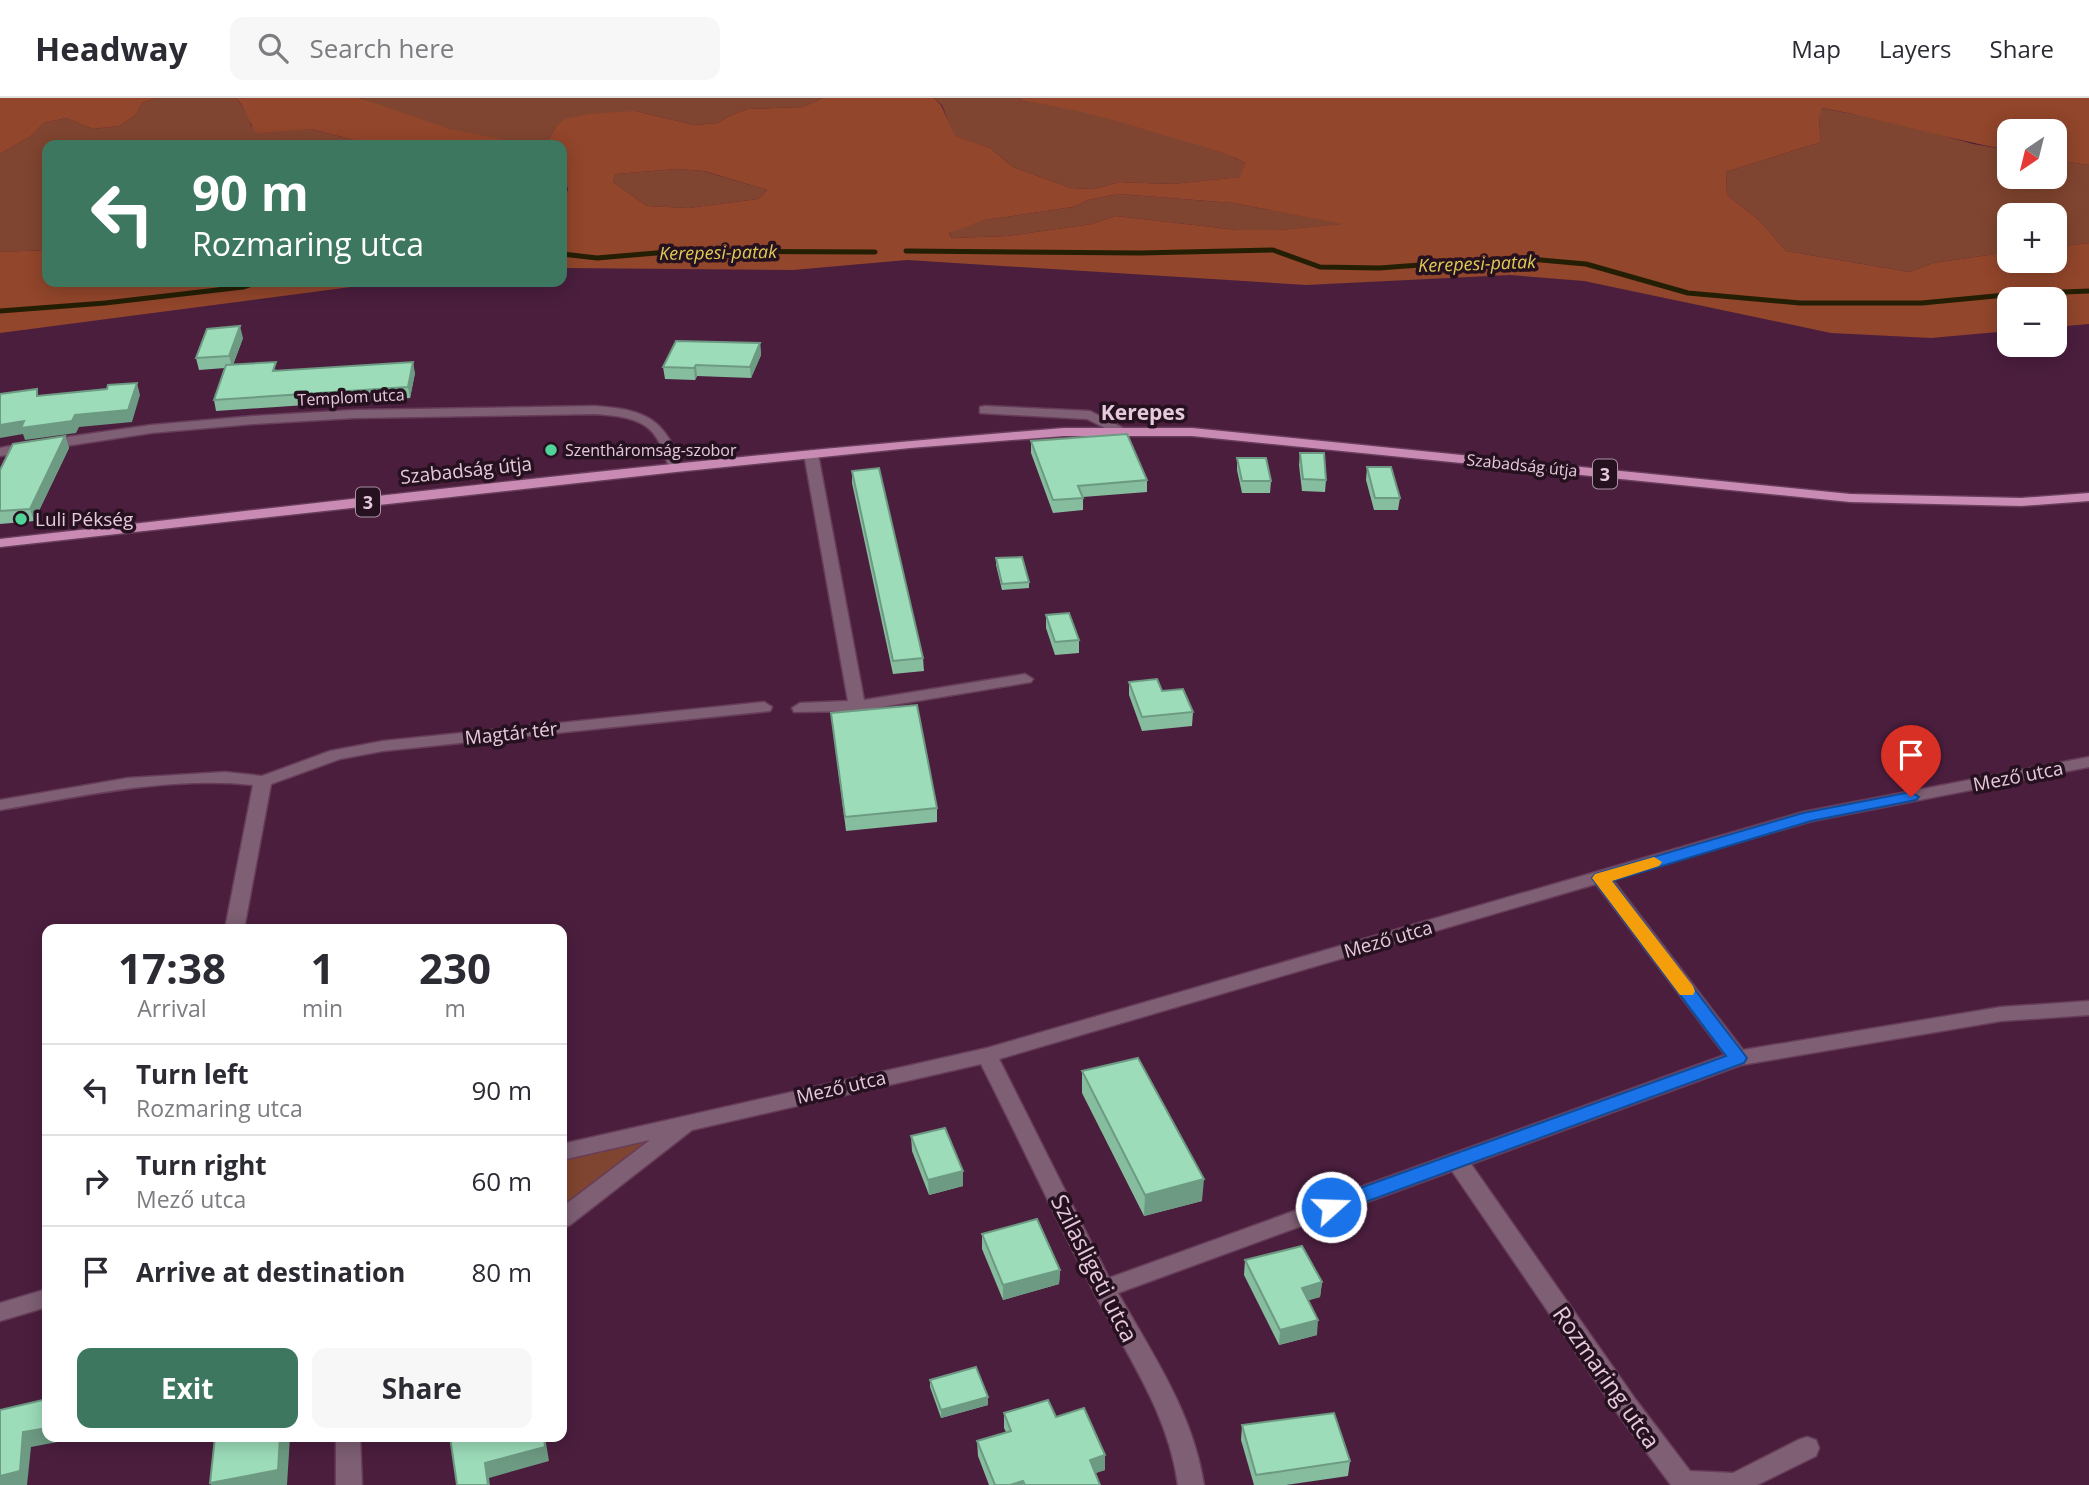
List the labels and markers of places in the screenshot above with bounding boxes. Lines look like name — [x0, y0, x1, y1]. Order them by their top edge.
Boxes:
place label: Szentháromság-szobor — [565, 439, 737, 461]
marker: Szentháromság-szobor — [543, 442, 559, 458]
place label: Luli Pékség — [35, 506, 133, 532]
marker: Luli Pékség — [13, 511, 29, 527]
pin — [1881, 725, 1941, 797]

